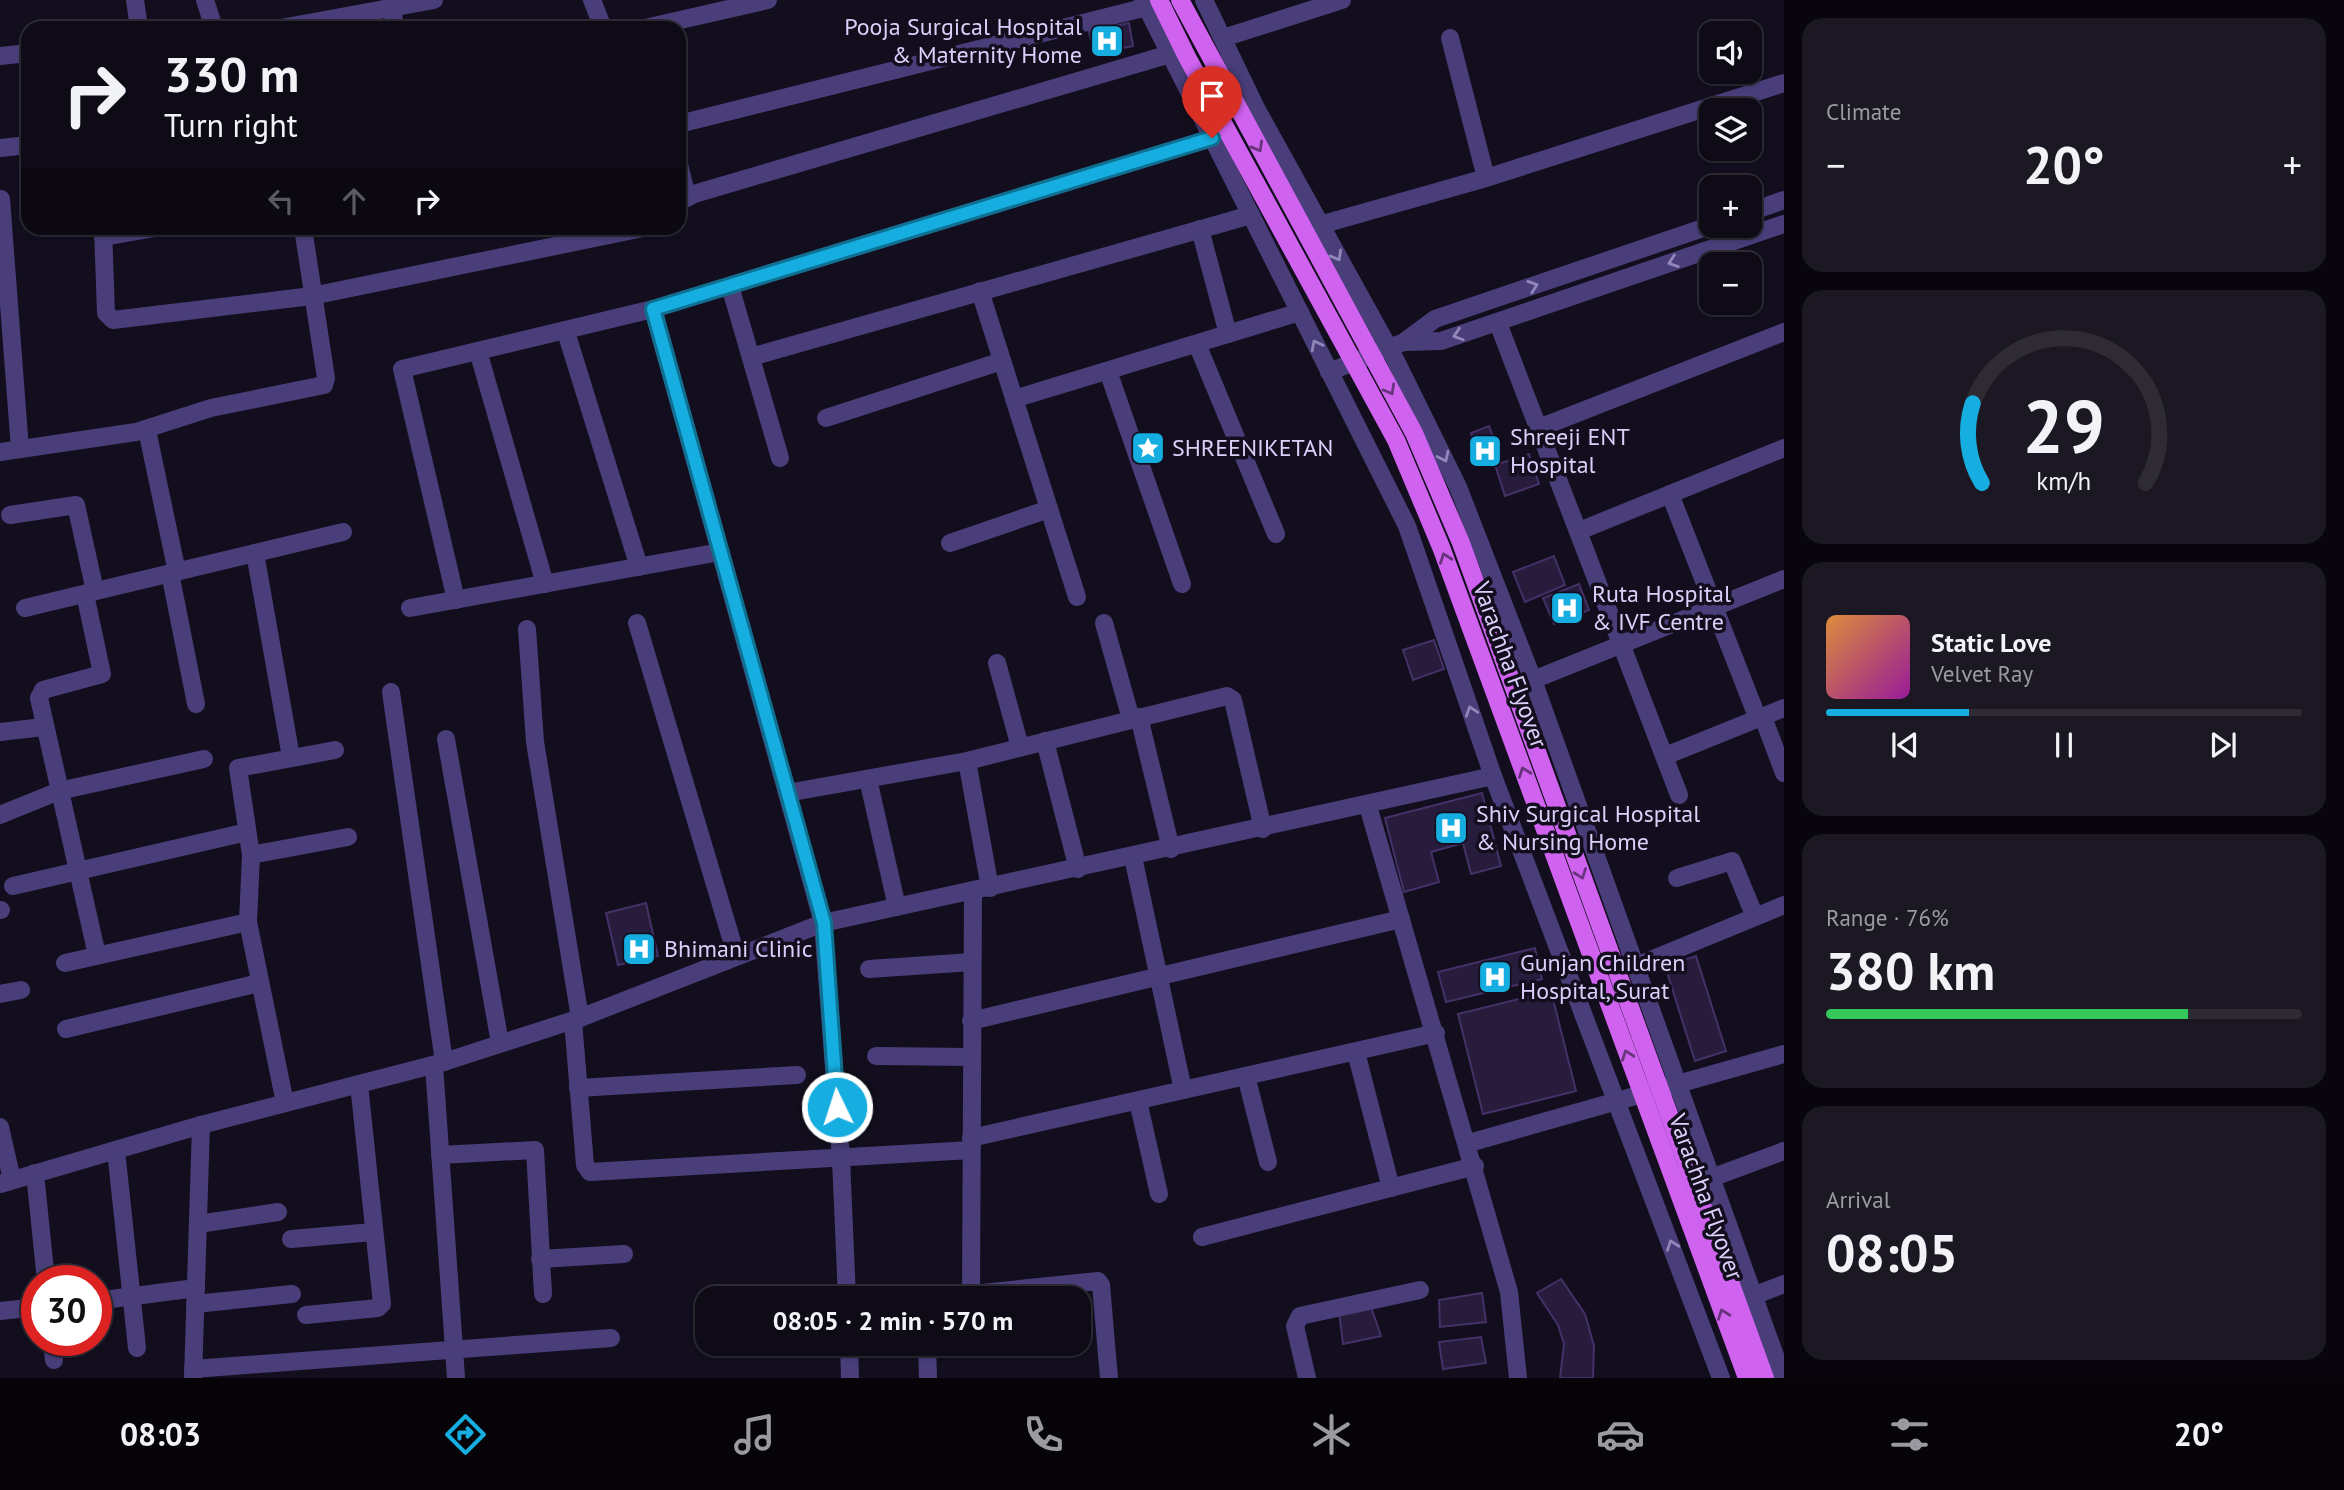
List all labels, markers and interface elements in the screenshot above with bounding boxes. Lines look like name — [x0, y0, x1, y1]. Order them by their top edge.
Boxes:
place label: Pooja Surgical Hospital & Maternity Home — [844, 11, 1082, 70]
map controls — [1699, 21, 1762, 315]
button: sound — [1699, 21, 1762, 84]
hospital icon: Pooja Surgical Hospital & Maternity Home — [1088, 22, 1126, 60]
text: 330 m — [164, 42, 299, 106]
icon: right — [49, 49, 140, 140]
pin — [1182, 66, 1242, 138]
icon: arrive — [1193, 77, 1231, 115]
text: Climate — [1826, 97, 1901, 126]
button: layers — [1699, 98, 1762, 161]
text: Turn right — [164, 104, 298, 146]
text: 20° — [2023, 131, 2105, 198]
one-way arrow — [1249, 140, 1263, 152]
text: − — [1826, 140, 1845, 189]
text: + — [2283, 140, 2302, 189]
button: + — [1699, 175, 1762, 238]
icon: left — [262, 182, 300, 220]
icon: ahead — [335, 182, 373, 220]
icon: right — [408, 182, 446, 220]
one-way arrow — [1329, 249, 1342, 262]
button: − — [1699, 252, 1762, 315]
one-way arrow — [1668, 254, 1680, 268]
one-way arrow — [1526, 280, 1538, 294]
one-way arrow — [1452, 327, 1464, 342]
one-way arrow — [1310, 340, 1324, 352]
text: 29 — [2023, 379, 2105, 473]
one-way arrow — [1382, 382, 1395, 395]
place label: Shreeji ENT Hospital — [1510, 421, 1630, 480]
place icon: SHREENIKETAN — [1129, 429, 1167, 467]
place label: SHREENIKETAN — [1172, 432, 1333, 463]
hospital icon: Shreeji ENT Hospital — [1466, 432, 1504, 470]
one-way arrow — [1435, 450, 1449, 462]
text: km/h — [2037, 465, 2091, 497]
one-way arrow — [1440, 553, 1454, 565]
street label: Varachha Flyover — [1466, 577, 1555, 752]
place label: Ruta Hospital & IVF Centre — [1592, 578, 1731, 637]
hospital icon: Ruta Hospital & IVF Centre — [1548, 589, 1586, 627]
text: Static Love — [1931, 626, 2052, 659]
text: Velvet Ray — [1931, 659, 2033, 688]
one-way arrow — [1465, 706, 1479, 718]
icon: previous — [1886, 726, 1924, 764]
icon: pause — [2045, 726, 2083, 764]
icon: next — [2204, 726, 2242, 764]
one-way arrow — [1518, 767, 1532, 779]
place label: Shiv Surgical Hospital & Nursing Home — [1476, 798, 1700, 857]
hospital icon: Shiv Surgical Hospital & Nursing Home — [1432, 809, 1470, 847]
one-way arrow — [1573, 868, 1587, 880]
text: Range · 76% — [1826, 903, 1949, 932]
hospital icon: Bhimani Clinic — [620, 930, 658, 968]
place label: Bhimani Clinic — [664, 933, 813, 964]
text: 380 km — [1826, 937, 1995, 1004]
place label: Gunjan Children Hospital, Surat — [1520, 947, 1685, 1006]
hospital icon: Gunjan Children Hospital, Surat — [1476, 958, 1514, 996]
one-way arrow — [1621, 1049, 1635, 1061]
position arrow — [800, 1070, 874, 1144]
street label: Varachha Flyover — [1662, 1109, 1751, 1284]
text: Arrival — [1826, 1185, 1890, 1214]
text: 08:05 — [1826, 1219, 1958, 1286]
one-way arrow — [1666, 1240, 1680, 1252]
speed limit sign: 30 — [21, 1265, 112, 1356]
text: 08:05 · 2 min · 570 m — [773, 1304, 1013, 1337]
one-way arrow — [1717, 1308, 1731, 1321]
icon: directions — [441, 1410, 490, 1459]
icon: music — [730, 1410, 779, 1459]
icon: phone — [1019, 1410, 1068, 1459]
icon: climate — [1307, 1410, 1356, 1459]
icon: car — [1596, 1410, 1645, 1459]
icon: filters — [1885, 1410, 1934, 1459]
text: 08:03 — [120, 1413, 201, 1455]
text: 20° — [2174, 1413, 2224, 1455]

